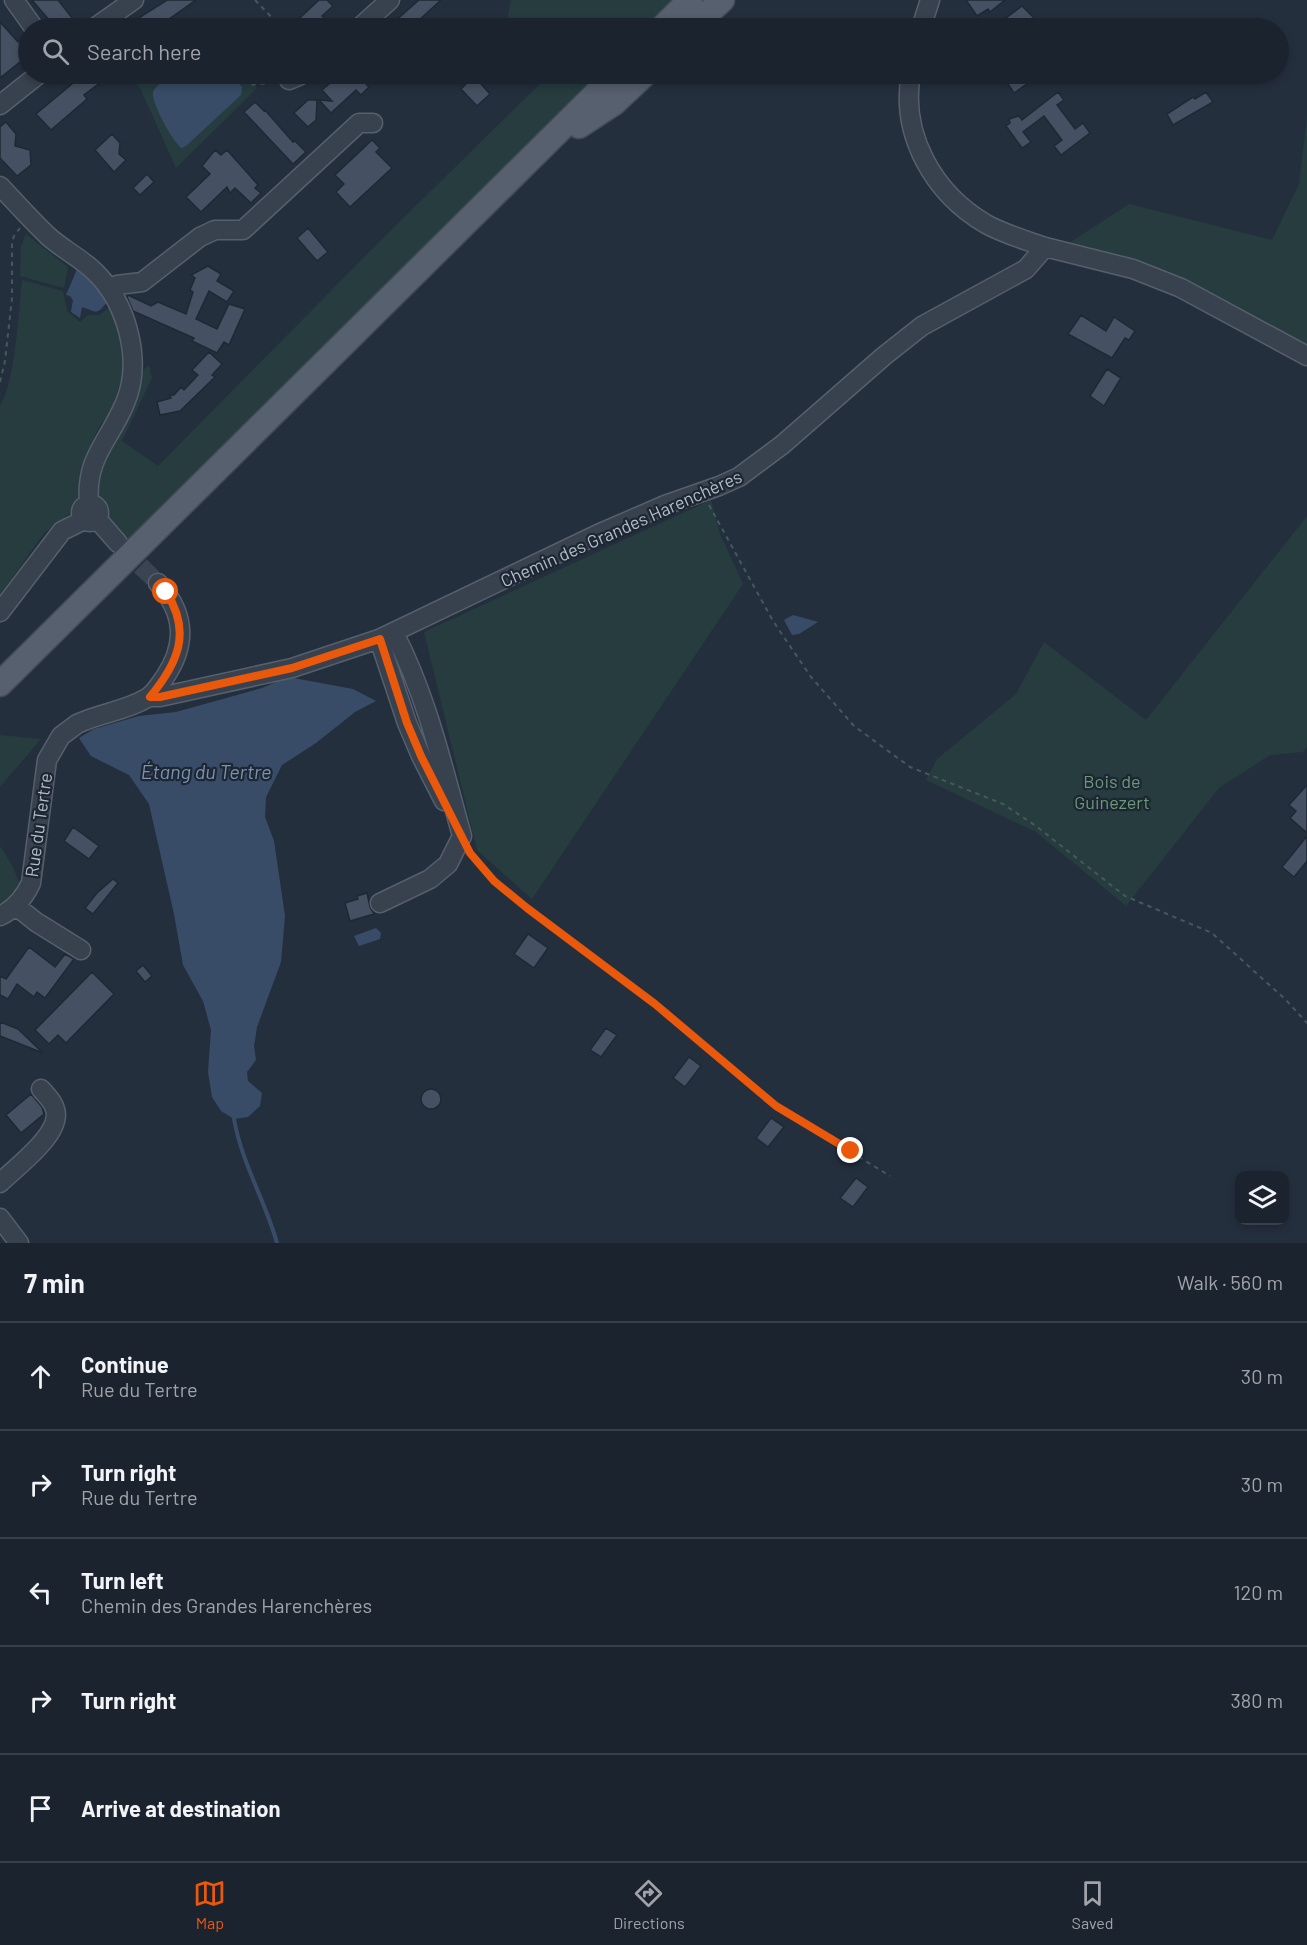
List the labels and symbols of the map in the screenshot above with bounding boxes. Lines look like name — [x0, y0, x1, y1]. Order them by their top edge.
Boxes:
street label: Chemin des Grandes Harenchères — [497, 465, 745, 591]
route start — [152, 578, 178, 604]
water label: Étang du Tertre — [141, 759, 271, 783]
park label: Bois de Guinezert — [1074, 770, 1150, 813]
street label: Rue du Tertre — [20, 772, 56, 878]
route end — [837, 1137, 863, 1163]

